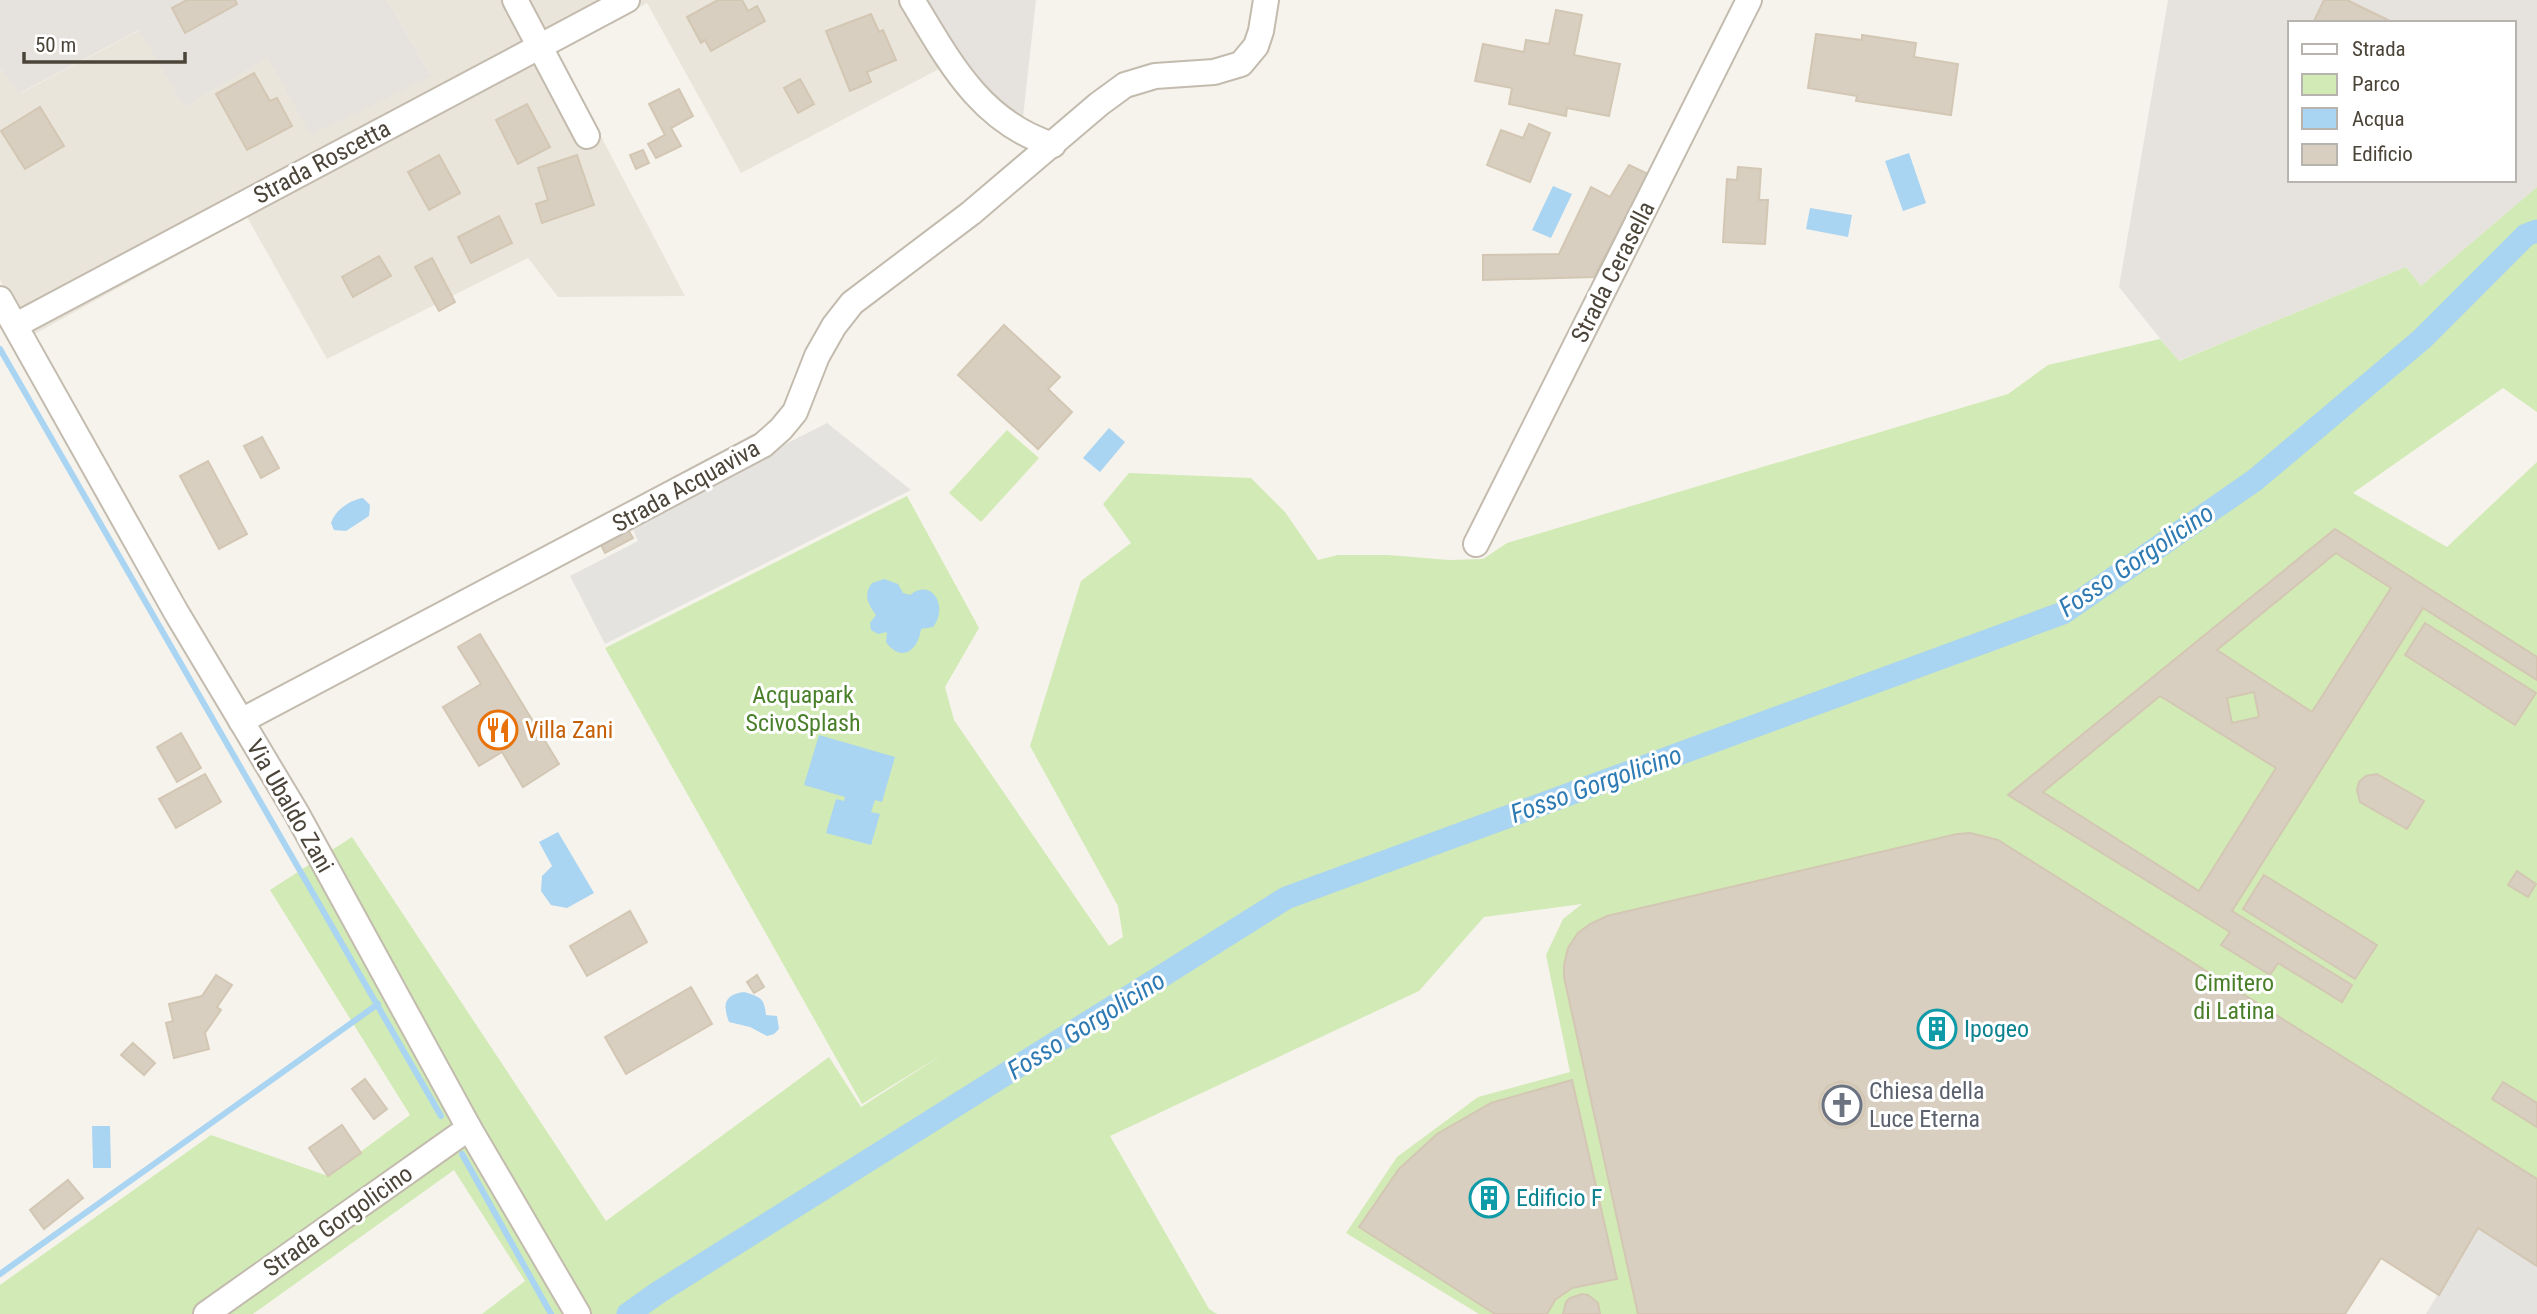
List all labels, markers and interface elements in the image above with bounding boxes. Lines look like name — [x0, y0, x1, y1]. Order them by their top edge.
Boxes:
scale bar — [24, 21, 186, 65]
legend — [2288, 21, 2516, 182]
text: 50 m — [35, 33, 76, 57]
text: Strada — [2352, 37, 2406, 61]
text: Parco — [2352, 72, 2400, 96]
text: Acqua — [2352, 107, 2405, 131]
street label: Strada Roscetta — [249, 114, 395, 210]
text: Edificio — [2352, 142, 2413, 166]
street label: Strada Cerasella — [1565, 197, 1661, 347]
street label: Strada Acquaviva — [607, 434, 765, 538]
water label: Fosso Gorgolicino — [2053, 497, 2219, 623]
park label: Acquapark ScivoSplash — [746, 681, 861, 737]
restaurant icon: Villa Zani — [477, 709, 519, 751]
place label: Villa Zani — [525, 716, 613, 744]
street label: Via Ubaldo Zani — [241, 735, 339, 877]
water label: Fosso Gorgolicino — [1506, 739, 1686, 829]
water label: Fosso Gorgolicino — [1002, 965, 1170, 1085]
park label: Cimitero di Latina — [2193, 969, 2275, 1025]
building icon: Ipogeo — [1916, 1008, 1958, 1050]
place label: Ipogeo — [1964, 1015, 2029, 1043]
place label: Chiesa della Luce Eterna — [1869, 1077, 1985, 1133]
church icon: Chiesa della Luce Eterna — [1821, 1084, 1863, 1126]
street label: Strada Gorgolicino — [258, 1159, 418, 1283]
building icon: Edificio F — [1468, 1177, 1510, 1219]
place label: Edificio F — [1516, 1184, 1603, 1212]

